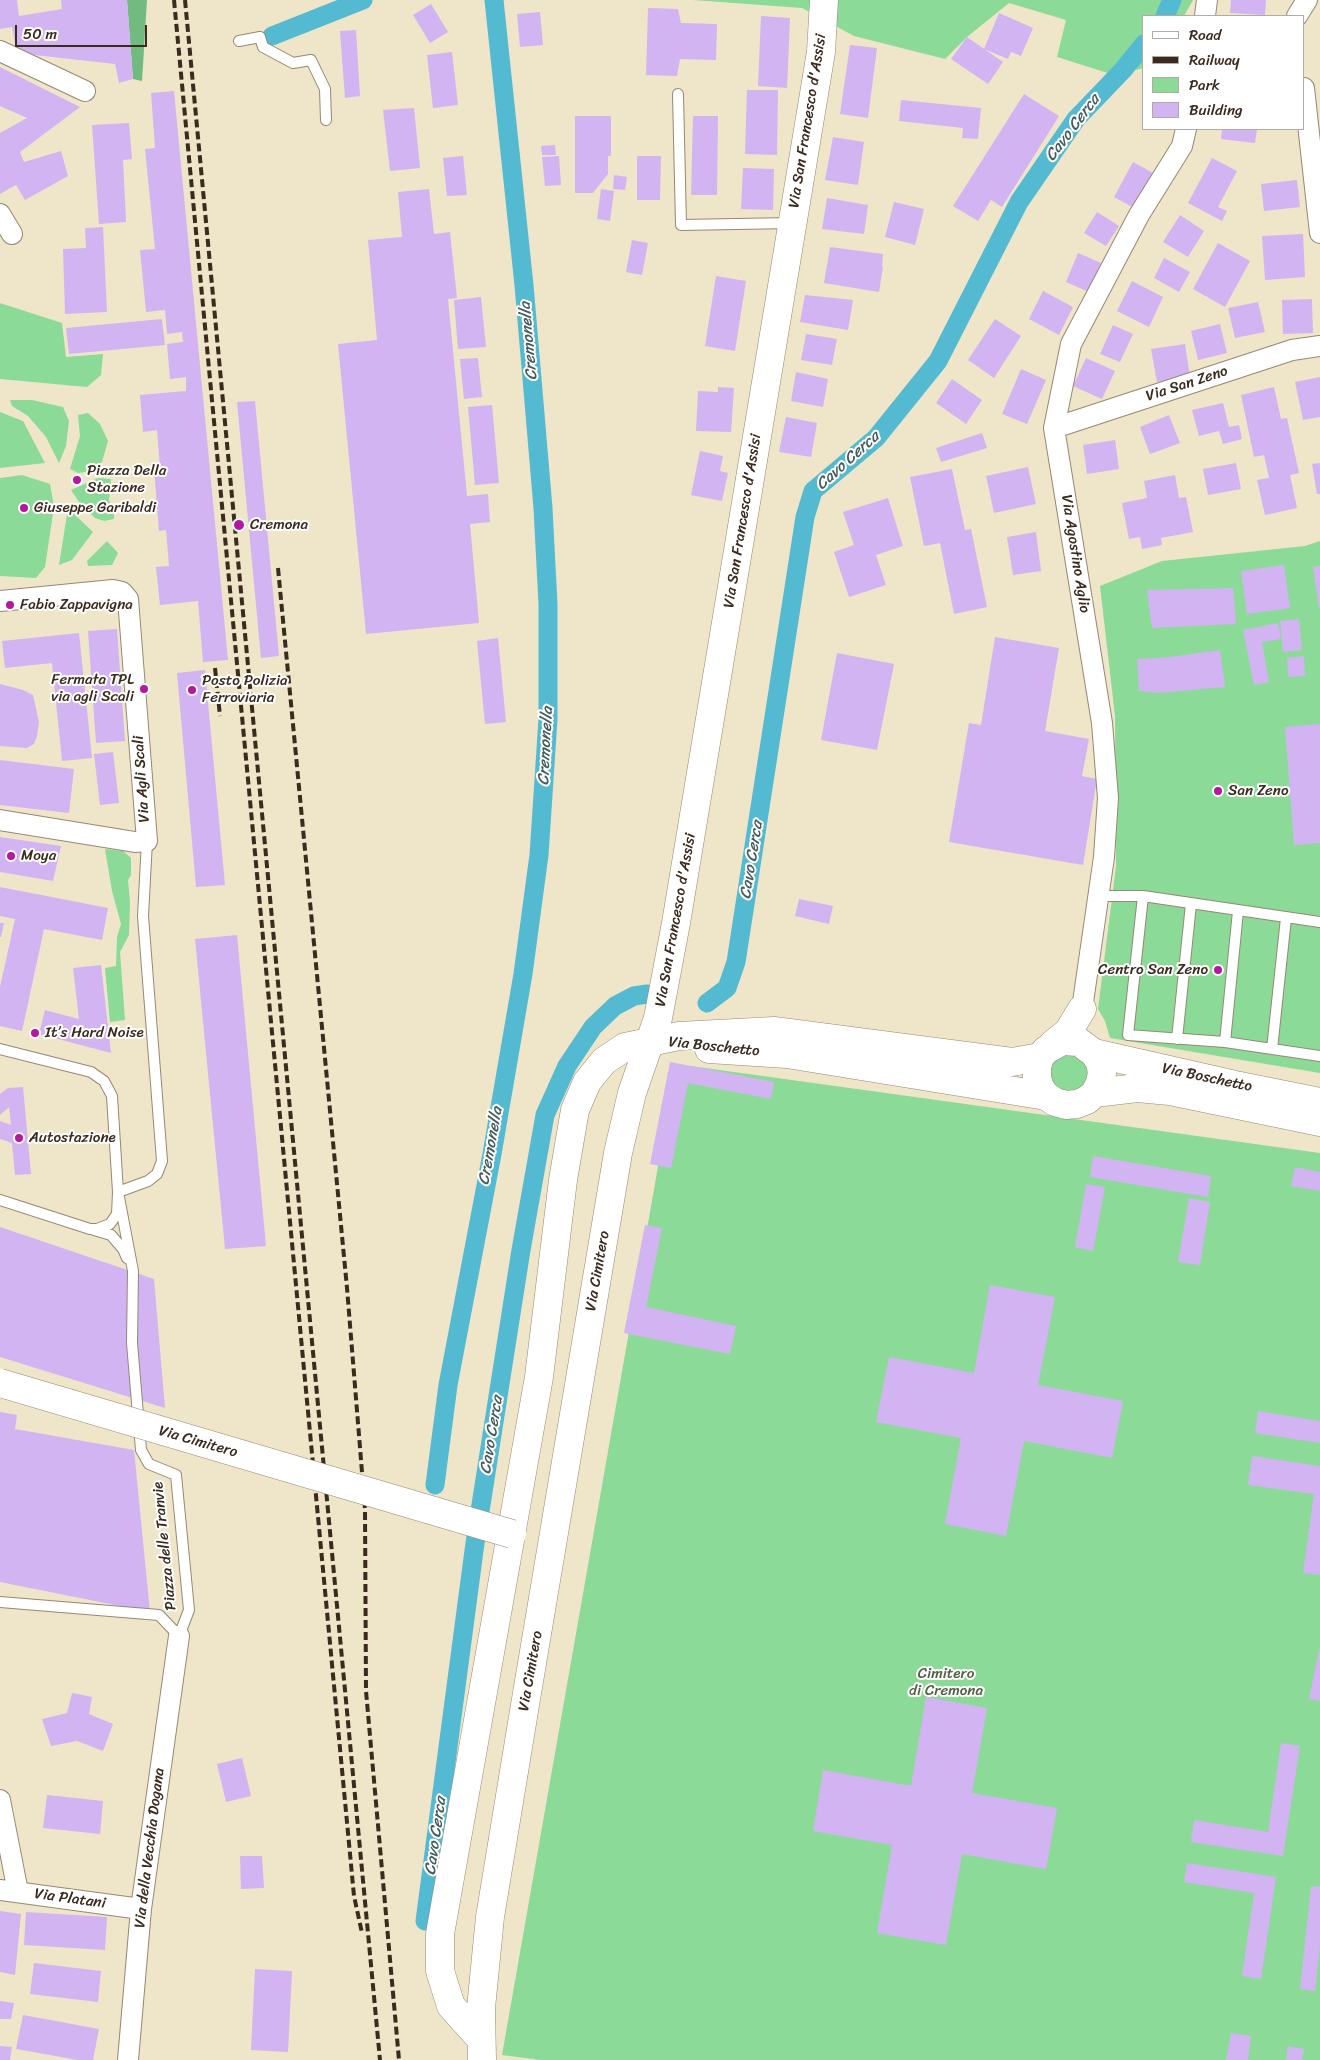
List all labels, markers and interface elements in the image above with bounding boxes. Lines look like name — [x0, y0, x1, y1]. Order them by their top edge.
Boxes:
scale bar — [18, 15, 150, 47]
legend — [1142, 15, 1305, 130]
text: 50 m — [23, 21, 57, 47]
text: Road — [1189, 22, 1221, 48]
street label: Via San Francesco d'Assisi — [785, 33, 831, 209]
text: Railway — [1189, 47, 1240, 73]
text: Park — [1189, 72, 1220, 98]
water label: Cavo Cerca — [1042, 91, 1104, 165]
text: Building — [1189, 97, 1243, 123]
water label: Cremonella — [516, 301, 542, 381]
street label: Via San Zeno — [1144, 362, 1230, 406]
water label: Cavo Cerca — [812, 428, 884, 494]
street label: Via San Francesco d'Assisi — [720, 433, 766, 609]
place label: Piazza Della Stazione — [87, 462, 166, 497]
marker: Piazza Della Stazione — [71, 474, 83, 486]
street label: Via Agostino Aglio — [1057, 494, 1093, 614]
place label: Giuseppe Garibaldi — [34, 499, 156, 517]
marker: Giuseppe Garibaldi — [18, 502, 30, 514]
place label: Cremona — [250, 516, 308, 534]
marker: Cremona — [232, 518, 246, 532]
place label: Fabio Zappavigna — [20, 596, 133, 614]
marker: Fabio Zappavigna — [4, 599, 16, 611]
place label: Fermata TPL via agli Scali — [51, 671, 134, 706]
place label: Posto Polizia Ferroviaria — [202, 672, 288, 707]
marker: Fermata TPL via agli Scali — [138, 683, 150, 695]
marker: Posto Polizia Ferroviaria — [186, 684, 198, 696]
water label: Cremonella — [534, 706, 558, 786]
street label: Via Agli Scali — [130, 735, 154, 823]
place label: San Zeno — [1228, 782, 1289, 800]
marker: San Zeno — [1212, 785, 1224, 797]
water label: Cavo Cerca — [736, 820, 768, 900]
street label: Via San Francesco d'Assisi — [652, 832, 700, 1008]
place label: Moya — [21, 847, 56, 865]
marker: Moya — [5, 850, 17, 862]
place label: Centro San Zeno — [1098, 961, 1208, 979]
marker: Centro San Zeno — [1212, 964, 1224, 976]
place label: It’s Hard Noise — [45, 1024, 144, 1042]
marker: It’s Hard Noise — [29, 1027, 41, 1039]
street label: Via Boschetto — [668, 1033, 760, 1061]
street label: Via Boschetto — [1160, 1060, 1254, 1096]
water label: Cremonella — [475, 1106, 507, 1186]
place label: Autostazione — [29, 1129, 116, 1147]
marker: Autostazione — [13, 1132, 25, 1144]
street label: Via Cimitero — [582, 1229, 614, 1313]
water label: Cavo Cerca — [476, 1395, 508, 1475]
street label: Via Cimitero — [156, 1422, 240, 1462]
street label: Piazza delle Tranvie — [149, 1481, 181, 1611]
street label: Via Cimitero — [515, 1629, 547, 1713]
park label: Cimitero di Cremona — [909, 1665, 983, 1700]
street label: Via della Vecchia Dogana — [131, 1767, 169, 1929]
water label: Cavo Cerca — [421, 1796, 451, 1876]
street label: Via Platani — [33, 1885, 107, 1913]

